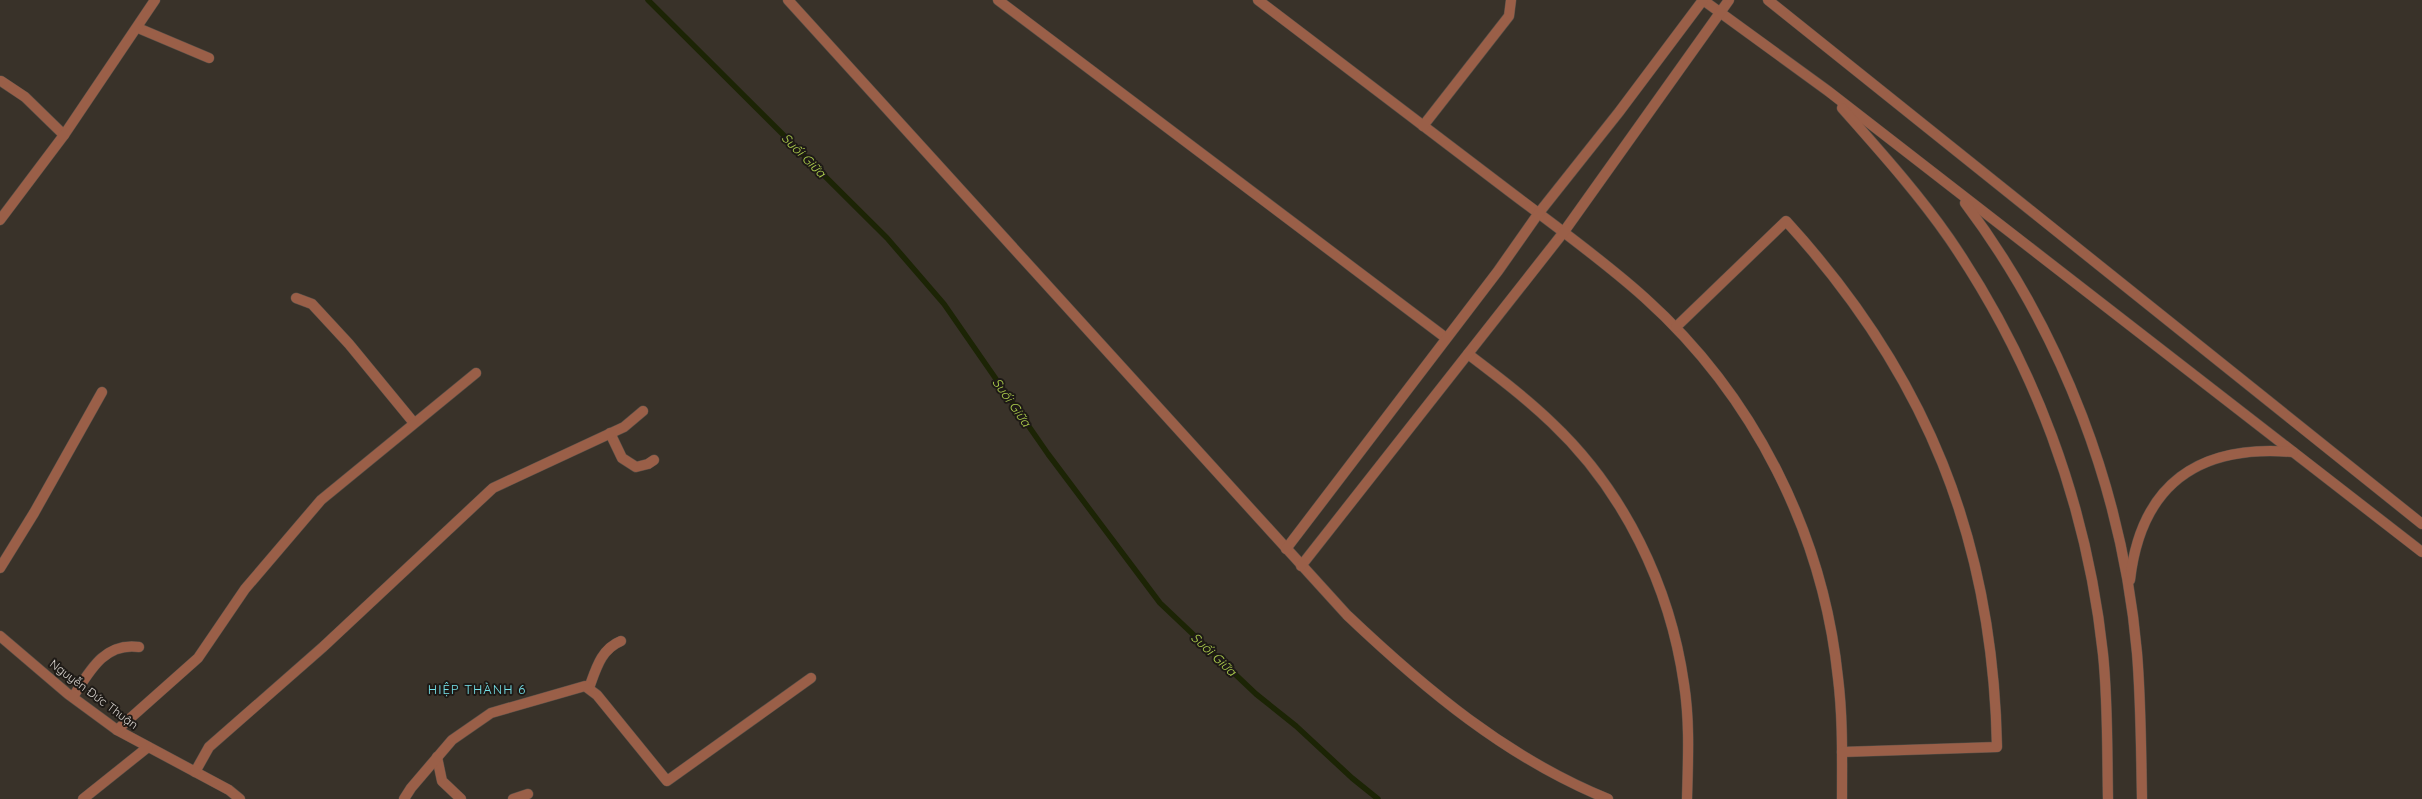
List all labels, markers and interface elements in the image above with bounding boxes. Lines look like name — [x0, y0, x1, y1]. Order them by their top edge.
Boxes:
water label: Suối Giữa — [779, 130, 830, 181]
water label: Suối Giữa — [989, 374, 1035, 430]
water label: Suối Giữa — [1188, 629, 1241, 680]
street label: Nguyễn Đức Thuận — [47, 656, 141, 732]
district label: HIỆP THÀNH 6 — [428, 681, 526, 697]

